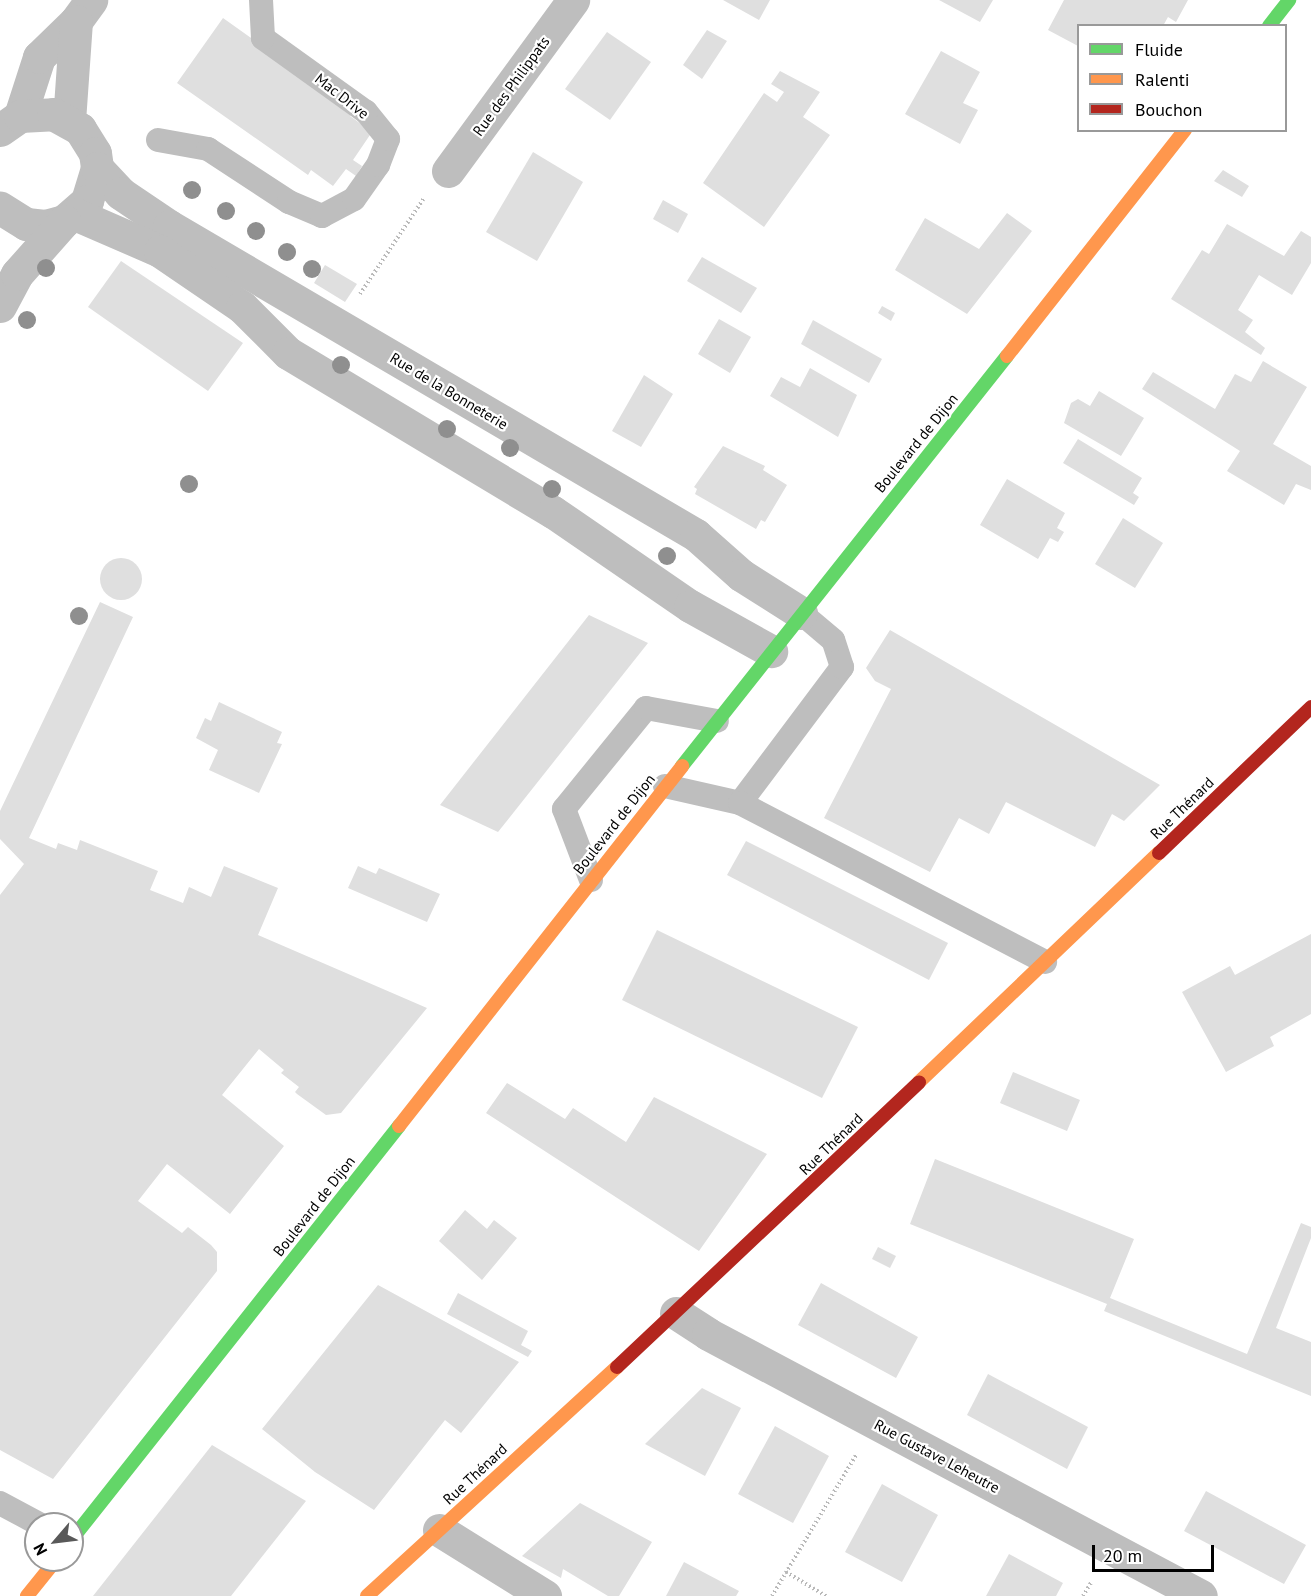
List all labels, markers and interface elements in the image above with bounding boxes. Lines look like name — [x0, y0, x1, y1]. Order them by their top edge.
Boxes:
legend — [1077, 24, 1287, 132]
street label: Rue des Philippats — [469, 33, 553, 139]
text: Fluide — [1135, 38, 1183, 61]
text: Ralenti — [1135, 68, 1190, 91]
street label: Mac Drive — [311, 69, 373, 123]
text: Bouchon — [1135, 98, 1202, 121]
street label: Rue de la Bonneterie — [387, 349, 511, 433]
street label: Boulevard de Dijon — [871, 390, 961, 496]
street label: Boulevard de Dijon — [569, 770, 659, 878]
street label: Rue Thénard — [1146, 773, 1218, 843]
street label: Rue Thénard — [795, 1109, 867, 1179]
street label: Boulevard de Dijon — [269, 1152, 359, 1260]
street label: Rue Gustave Leheutre — [871, 1415, 1003, 1497]
street label: Rue Thénard — [439, 1440, 511, 1508]
north arrow — [24, 1512, 84, 1572]
scale bar — [1095, 1533, 1216, 1571]
text: N — [29, 1540, 51, 1559]
text: 20 m — [1103, 1544, 1142, 1567]

